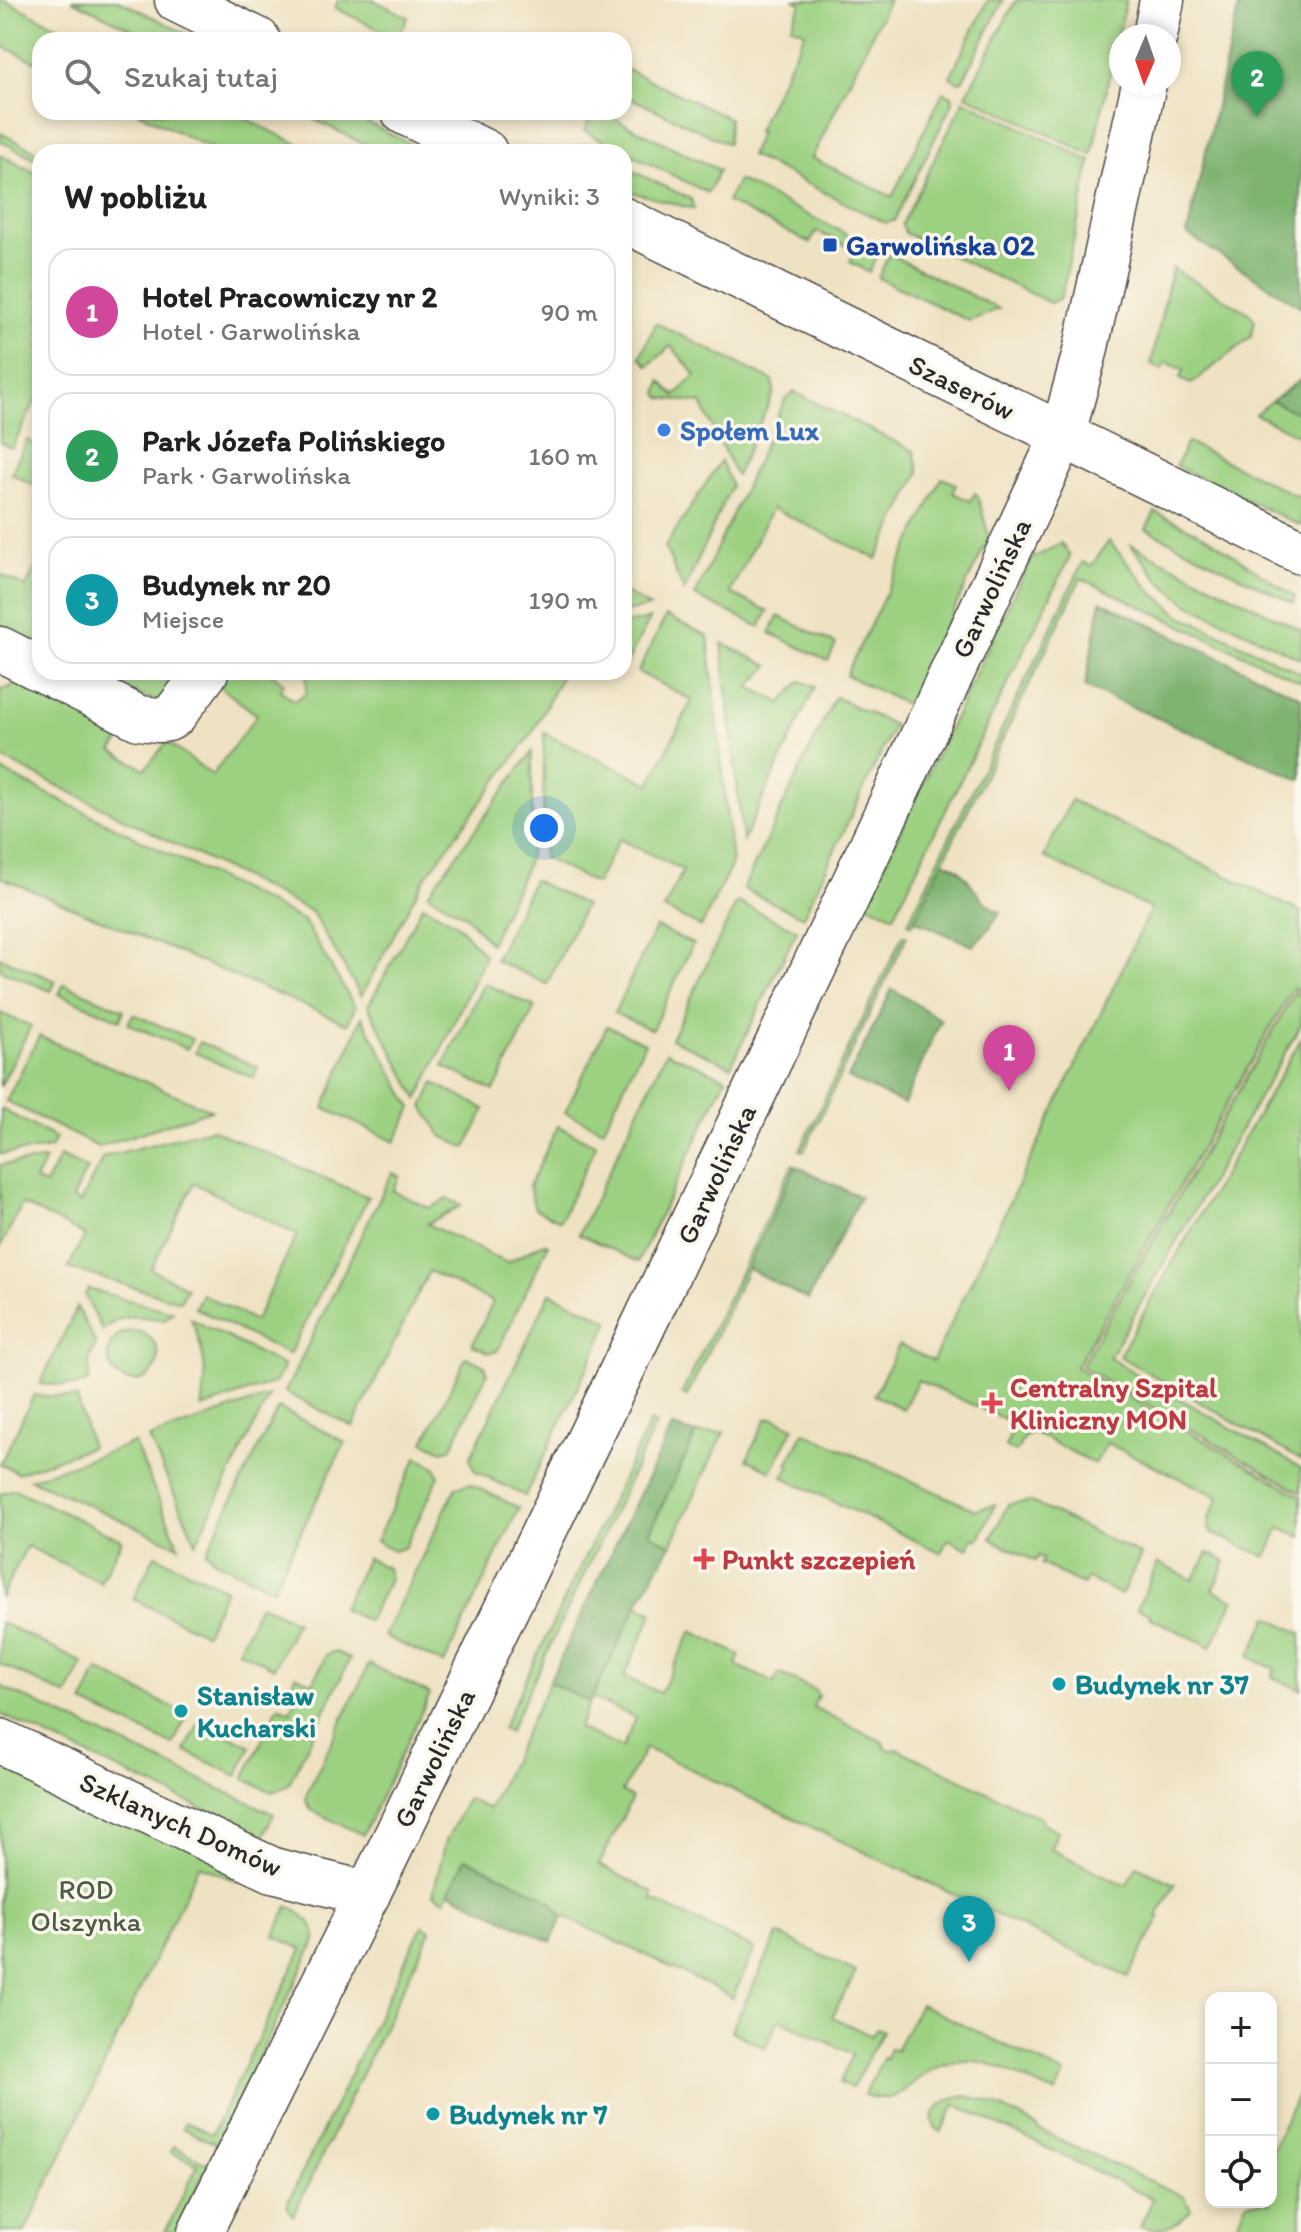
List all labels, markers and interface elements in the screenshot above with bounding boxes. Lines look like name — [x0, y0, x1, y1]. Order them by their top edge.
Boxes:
north arrow — [1109, 24, 1181, 96]
search box — [32, 32, 632, 120]
pin: 2 — [1231, 51, 1283, 117]
icon: search — [60, 54, 104, 98]
text: Szukaj tutaj — [124, 58, 278, 95]
text: W pobliżu — [64, 176, 207, 217]
text: Wyniki: 3 — [499, 180, 600, 212]
place label: Garwolińska 02 — [846, 228, 1035, 262]
marker: Garwolińska 02 — [821, 236, 839, 254]
text: Hotel Pracowniczy nr 2 — [142, 278, 437, 315]
text: 1 — [86, 296, 98, 328]
text: 90 m — [541, 296, 598, 328]
text: Hotel · Garwolińska — [142, 315, 360, 347]
street label: Szaserów — [903, 347, 1021, 427]
place label: Społem Lux — [680, 413, 820, 447]
marker: Społem Lux — [655, 421, 673, 439]
text: Park Józefa Polińskiego — [142, 422, 445, 459]
text: 2 — [85, 440, 99, 472]
text: 160 m — [528, 440, 598, 472]
text: Park · Garwolińska — [142, 459, 351, 491]
street label: Garwolińska — [944, 512, 1038, 663]
text: Budynek nr 20 — [142, 566, 331, 603]
text: 3 — [85, 584, 99, 616]
text: 190 m — [529, 584, 598, 616]
text: Miejsce — [142, 603, 224, 635]
your location — [524, 808, 564, 848]
pin: 1 — [983, 1025, 1035, 1091]
street label: Garwolińska — [669, 1098, 763, 1249]
place label: Centralny Szpital Kliniczny MON — [1010, 1370, 1217, 1436]
marker: Centralny Szpital Kliniczny MON — [981, 1392, 1003, 1414]
place label: Punkt szczepień — [722, 1542, 916, 1576]
marker: Punkt szczepień — [693, 1548, 715, 1570]
place label: Budynek nr 37 — [1075, 1667, 1249, 1701]
marker: Budynek nr 37 — [1050, 1675, 1068, 1693]
place label: Stanisław Kucharski — [197, 1678, 316, 1744]
street label: Garwolińska — [386, 1683, 482, 1833]
marker: Stanisław Kucharski — [172, 1702, 190, 1720]
street label: Szklanych Domów — [75, 1764, 287, 1884]
park label: ROD Olszynka — [31, 1872, 142, 1938]
pin: 3 — [943, 1896, 995, 1962]
map controls — [1205, 1992, 1277, 2208]
button: + — [1205, 1992, 1277, 2064]
button: − — [1205, 2064, 1277, 2136]
place label: Budynek nr 7 — [449, 2097, 607, 2131]
marker: Budynek nr 7 — [424, 2105, 442, 2123]
button: locate — [1205, 2136, 1277, 2208]

